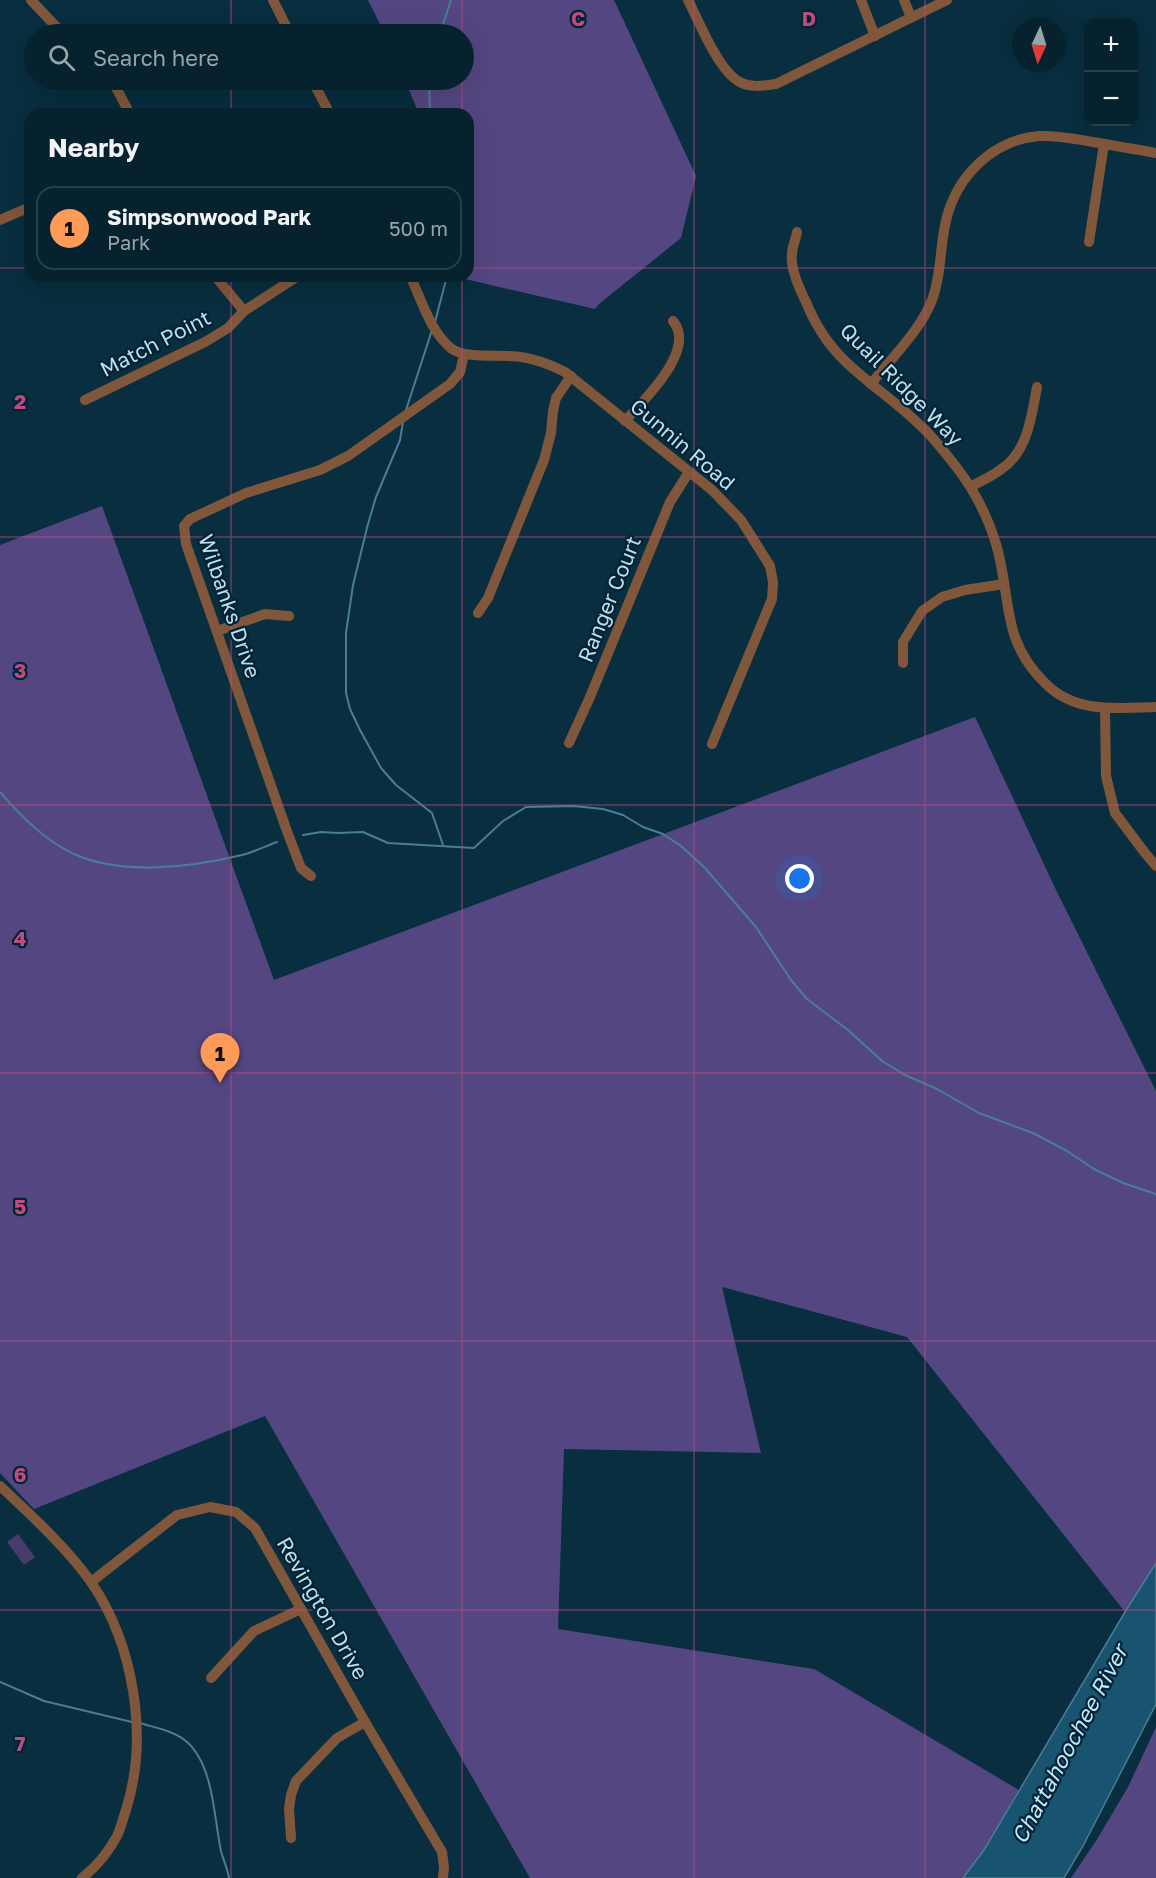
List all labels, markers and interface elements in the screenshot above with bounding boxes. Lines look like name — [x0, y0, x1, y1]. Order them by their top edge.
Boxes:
text: C — [571, 6, 585, 30]
text: D — [802, 6, 816, 30]
north arrow — [1012, 18, 1066, 72]
map controls — [1084, 18, 1138, 126]
button: + — [1084, 18, 1138, 72]
search box — [24, 24, 474, 90]
icon: search — [45, 41, 78, 74]
text: Search here — [93, 44, 219, 71]
button: − — [1084, 72, 1138, 126]
text: Nearby — [48, 132, 139, 163]
text: Simpsonwood Park — [107, 203, 311, 230]
text: 1 — [64, 216, 75, 240]
text: 500 m — [389, 216, 448, 240]
text: Park — [107, 230, 150, 254]
street label: Match Point — [95, 304, 215, 382]
street label: Quail Ridge Way — [835, 317, 969, 451]
text: 2 — [14, 389, 26, 413]
street label: Gunnin Road — [625, 393, 741, 495]
street label: Wilbanks Drive — [193, 531, 267, 681]
street label: Ranger Court — [572, 532, 646, 666]
text: 3 — [14, 658, 26, 682]
your location — [785, 864, 814, 893]
text: 4 — [14, 926, 26, 950]
pin: 1 — [200, 1034, 240, 1083]
text: 5 — [14, 1194, 26, 1218]
text: 6 — [14, 1462, 26, 1486]
street label: Revington Drive — [272, 1532, 374, 1684]
water label: Chattahoochee River — [1005, 1637, 1134, 1848]
text: 7 — [15, 1731, 26, 1755]

